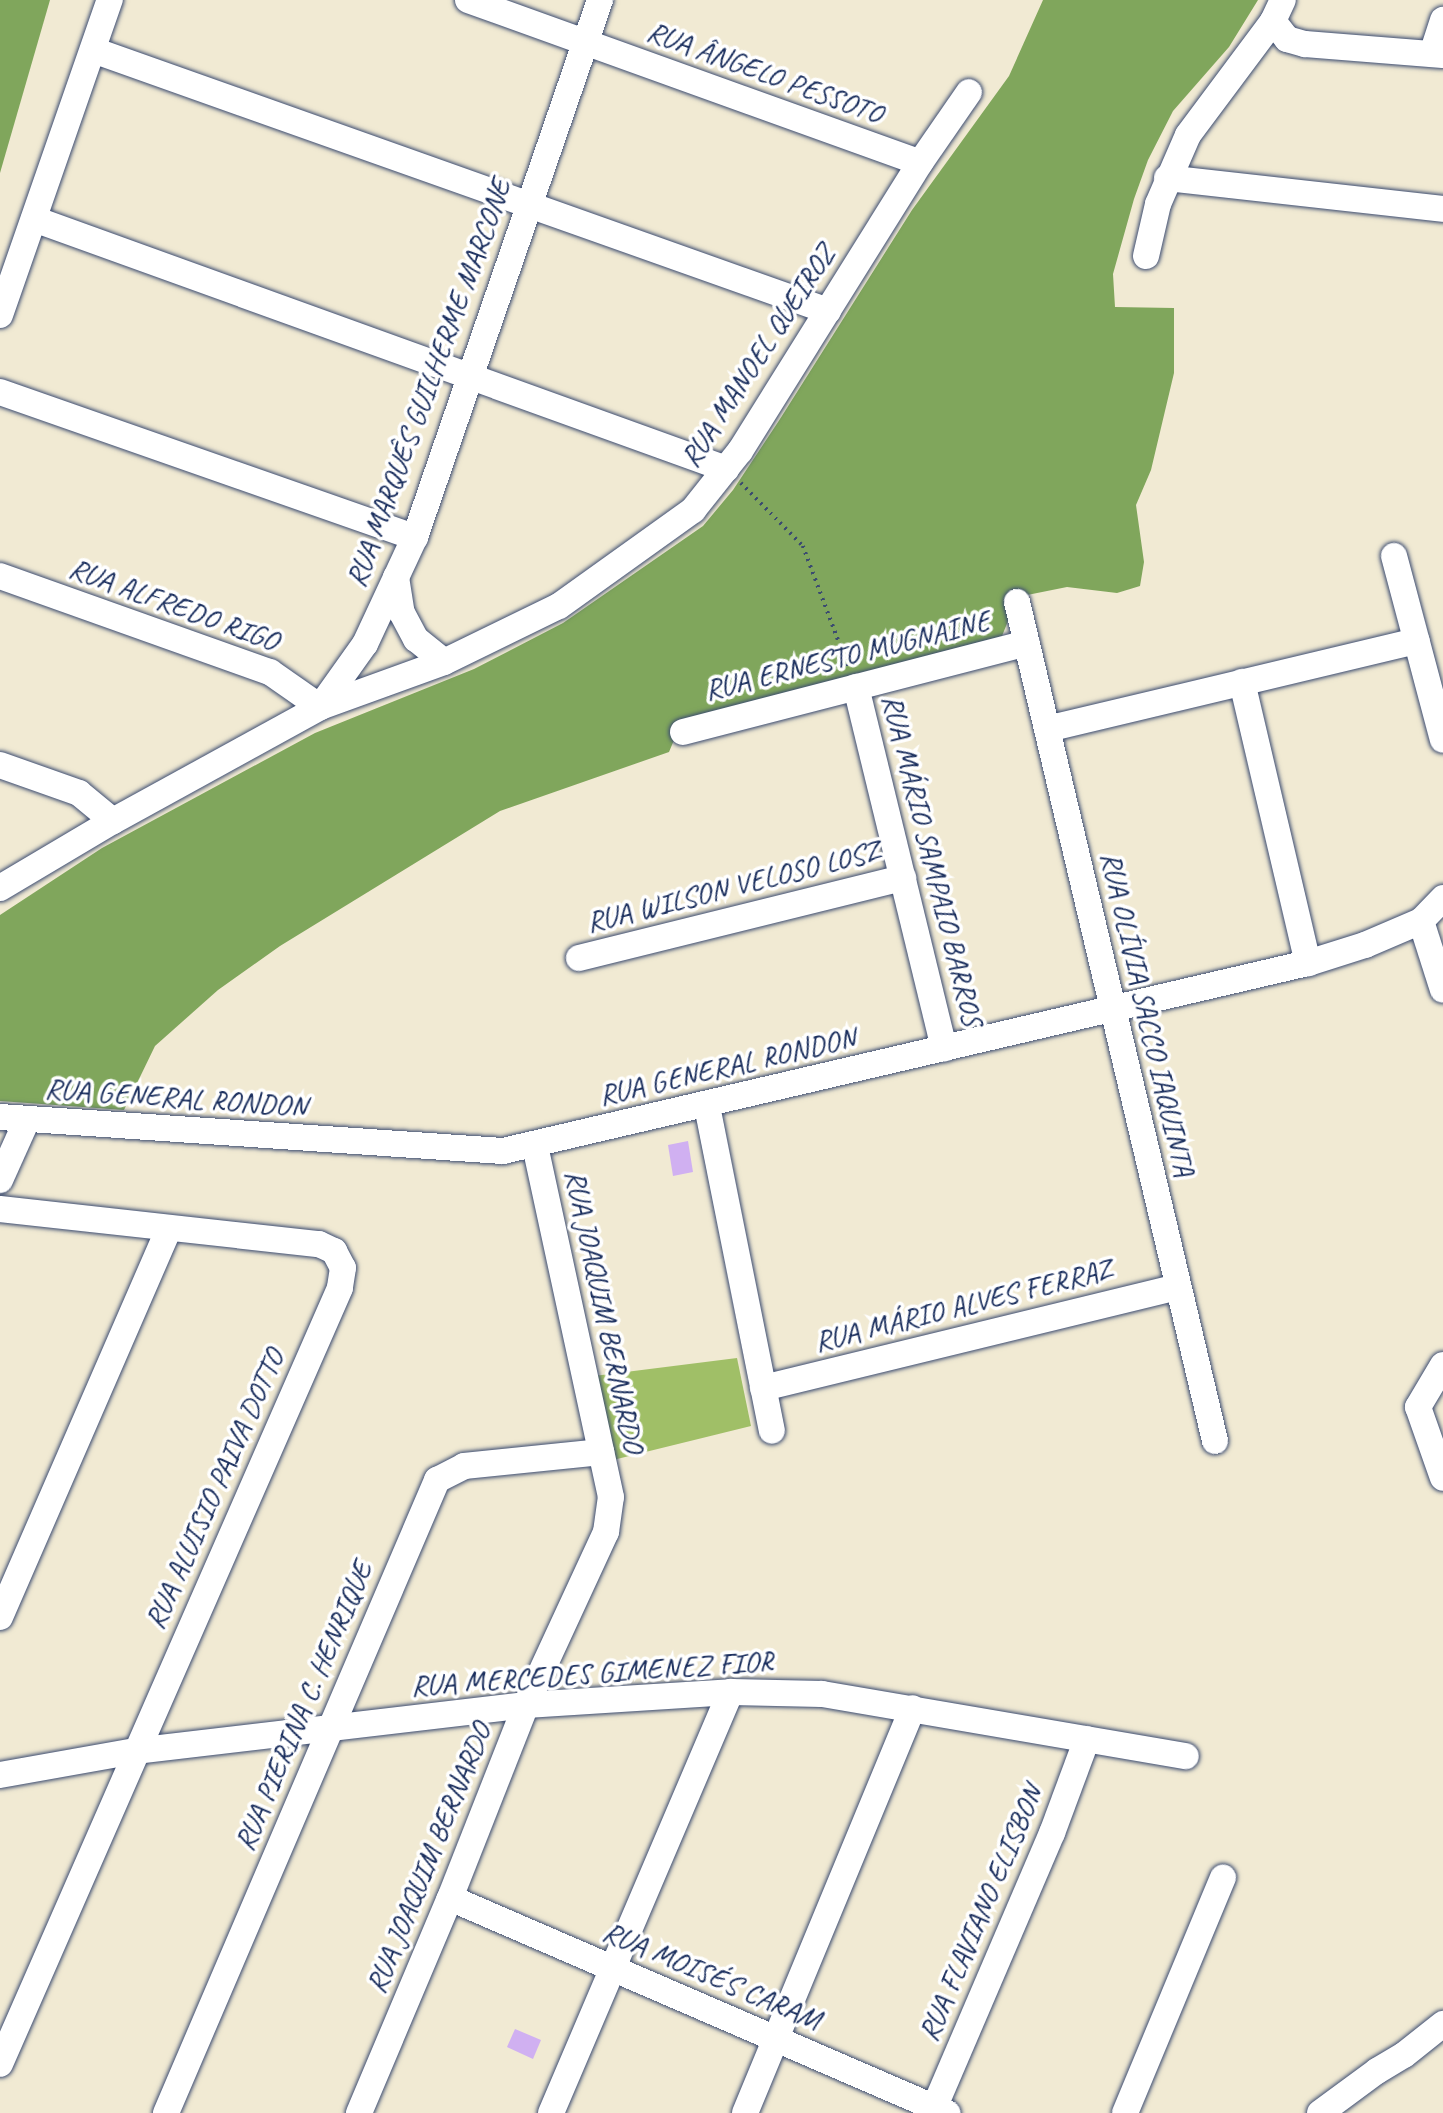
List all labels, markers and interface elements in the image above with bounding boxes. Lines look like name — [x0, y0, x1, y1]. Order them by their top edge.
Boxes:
street label: RUA ÂNGELO PESSOTO — [642, 13, 888, 131]
street label: RUA MARQUÊS GUILHERME MARCONE — [337, 173, 519, 593]
street label: RUA MANOEL QUEIROZ — [671, 237, 843, 475]
street label: RUA ALFREDO RIGO — [64, 549, 284, 659]
street label: RUA ERNESTO MUGNAINE — [700, 602, 994, 708]
street label: RUA MÁRIO SAMPAIO BARROS — [874, 690, 992, 1030]
street label: RUA WILSON VELOSO LOSZ — [583, 832, 883, 940]
street label: RUA OLÍVIA SACCO IAQUINTA — [1093, 847, 1203, 1181]
street label: RUA GENERAL RONDON — [595, 1019, 859, 1113]
street label: RUA GENERAL RONDON — [43, 1070, 309, 1124]
street label: RUA JOAQUIM BERNARDO — [557, 1166, 653, 1456]
street label: RUA MÁRIO ALVES FERRAZ — [811, 1251, 1115, 1359]
street label: RUA ALUISIO PAIVA DOTTO — [136, 1344, 292, 1634]
street label: RUA PIERINA C. HENRIQUE — [226, 1557, 380, 1855]
street label: RUA MERCEDES GIMENEZ FIOR — [410, 1642, 774, 1704]
street label: RUA JOAQUIM BERNARDO — [357, 1718, 499, 1998]
street label: RUA FLAVIANO ELISBON — [909, 1779, 1051, 2047]
street label: RUA MOISÉS CARAM — [598, 1913, 826, 2037]

